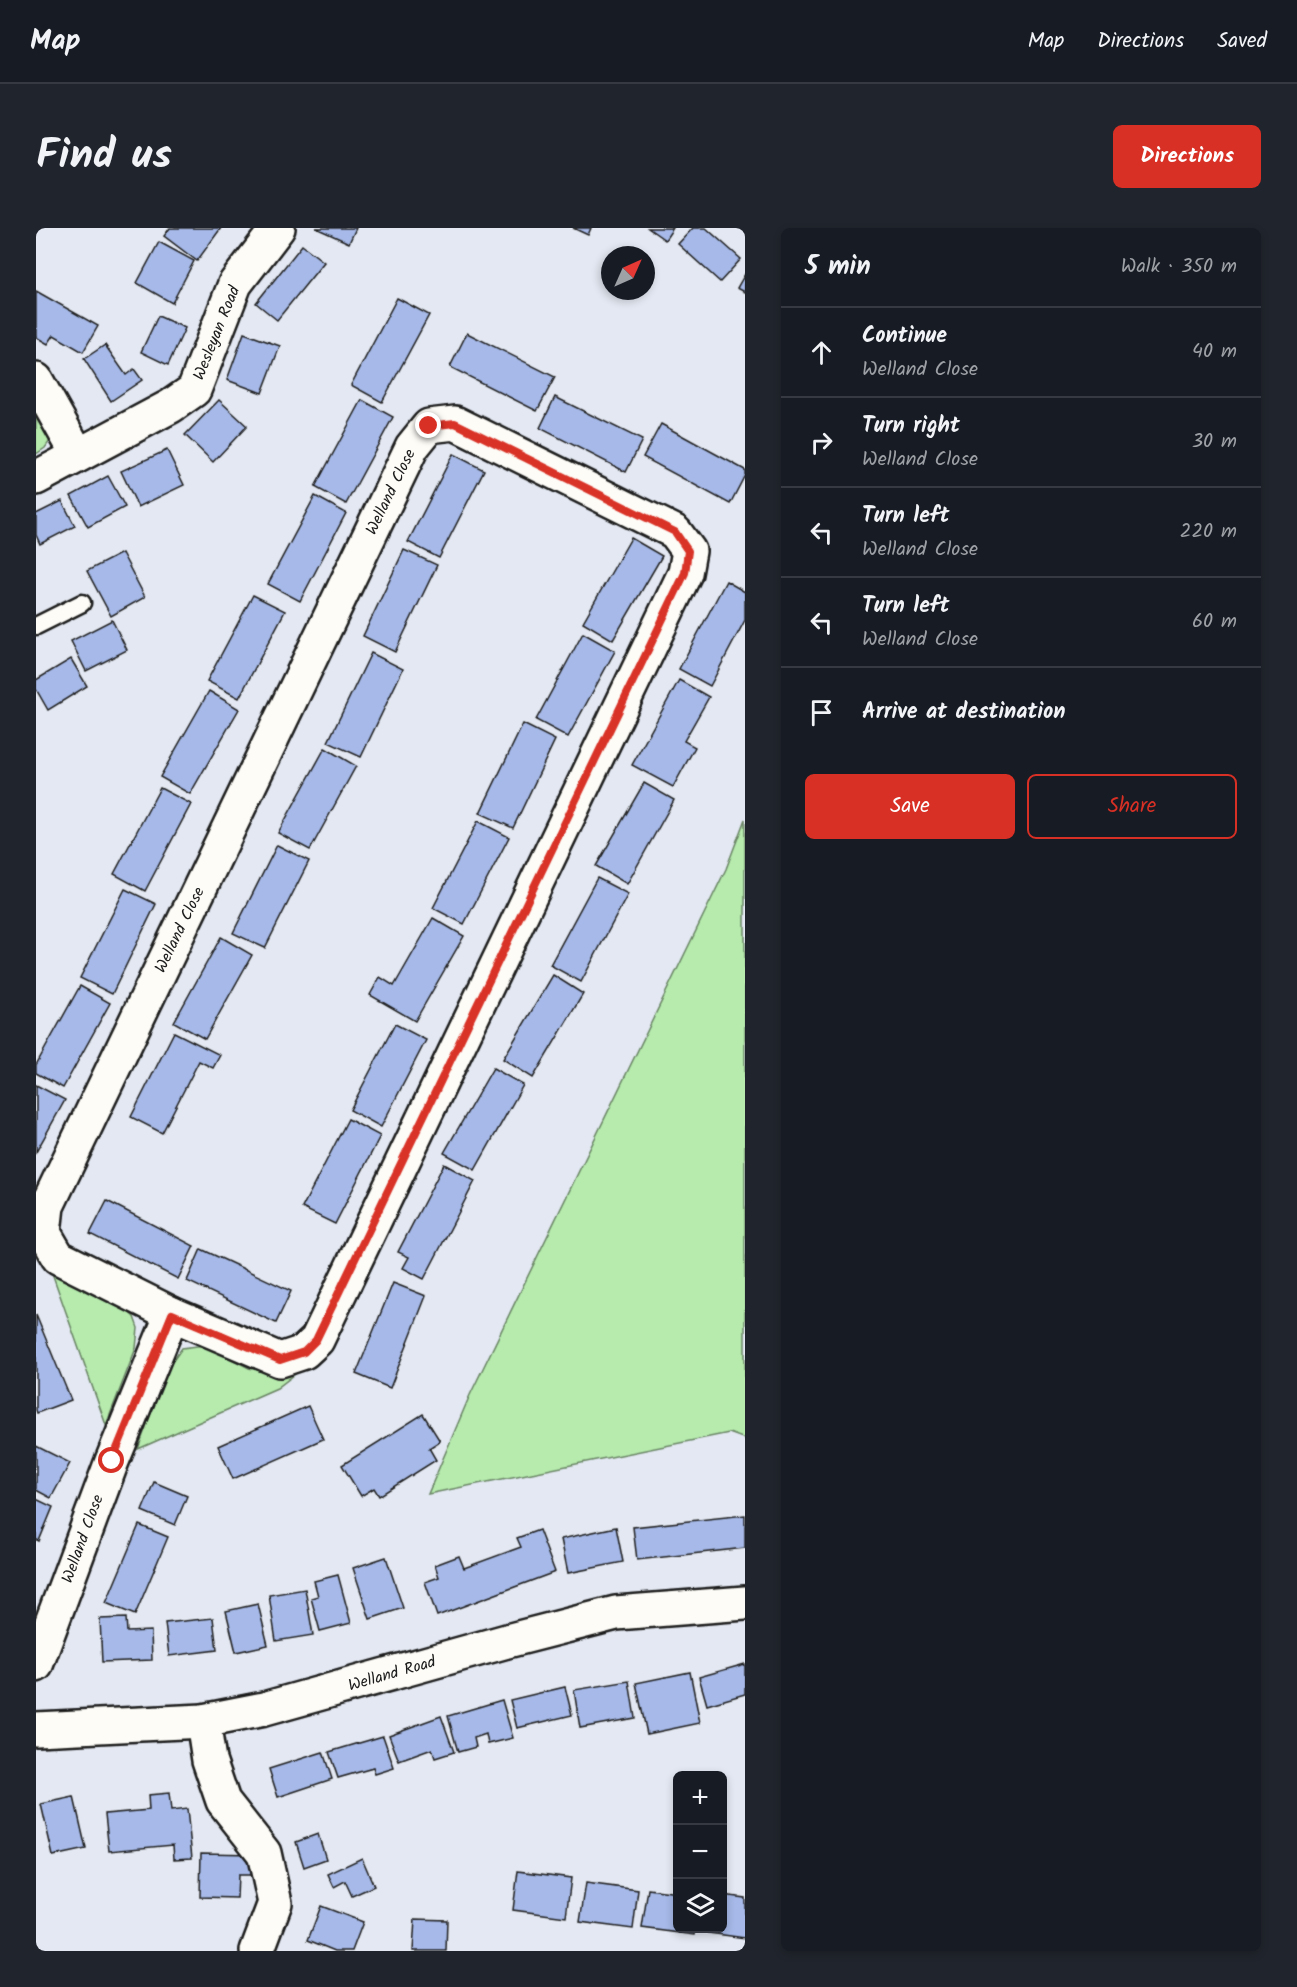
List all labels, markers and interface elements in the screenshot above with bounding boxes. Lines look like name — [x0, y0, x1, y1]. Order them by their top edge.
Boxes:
text: Map — [30, 19, 81, 64]
text: Map — [1028, 25, 1064, 58]
text: Directions — [1097, 25, 1184, 58]
text: Saved — [1217, 25, 1267, 58]
text: Find us — [36, 123, 172, 190]
button: Directions — [1113, 125, 1261, 188]
north arrow — [601, 246, 655, 300]
text: 5 min — [805, 246, 871, 288]
text: Walk · 350 m — [1121, 251, 1237, 283]
street label: Wesleyan Road — [187, 281, 248, 384]
text: Continue — [862, 319, 947, 354]
icon: ahead — [805, 336, 838, 369]
text: 40 m — [1192, 336, 1237, 368]
text: Welland Close — [862, 354, 978, 386]
text: Turn right — [862, 409, 960, 444]
route end — [415, 412, 441, 438]
icon: right — [805, 426, 838, 459]
text: 30 m — [1192, 426, 1237, 458]
text: Welland Close — [862, 444, 978, 476]
street label: Welland Close — [359, 445, 423, 539]
text: Turn left — [862, 499, 949, 534]
icon: left — [805, 516, 838, 549]
text: 220 m — [1180, 516, 1237, 548]
text: Welland Close — [862, 534, 978, 566]
text: Turn left — [862, 589, 949, 624]
icon: left — [805, 606, 838, 639]
text: 60 m — [1192, 606, 1237, 638]
text: Welland Close — [862, 624, 978, 656]
text: Arrive at destination — [862, 695, 1065, 730]
icon: arrive — [805, 696, 838, 729]
button: Save — [805, 774, 1015, 839]
button: Share — [1027, 774, 1237, 839]
street label: Welland Close — [148, 883, 212, 977]
route start — [98, 1447, 124, 1473]
street label: Welland Close — [55, 1491, 111, 1587]
street label: Welland Road — [345, 1649, 440, 1698]
map controls — [673, 1771, 727, 1933]
button: + — [673, 1771, 727, 1825]
button: − — [673, 1825, 727, 1879]
button: layers — [673, 1879, 727, 1933]

